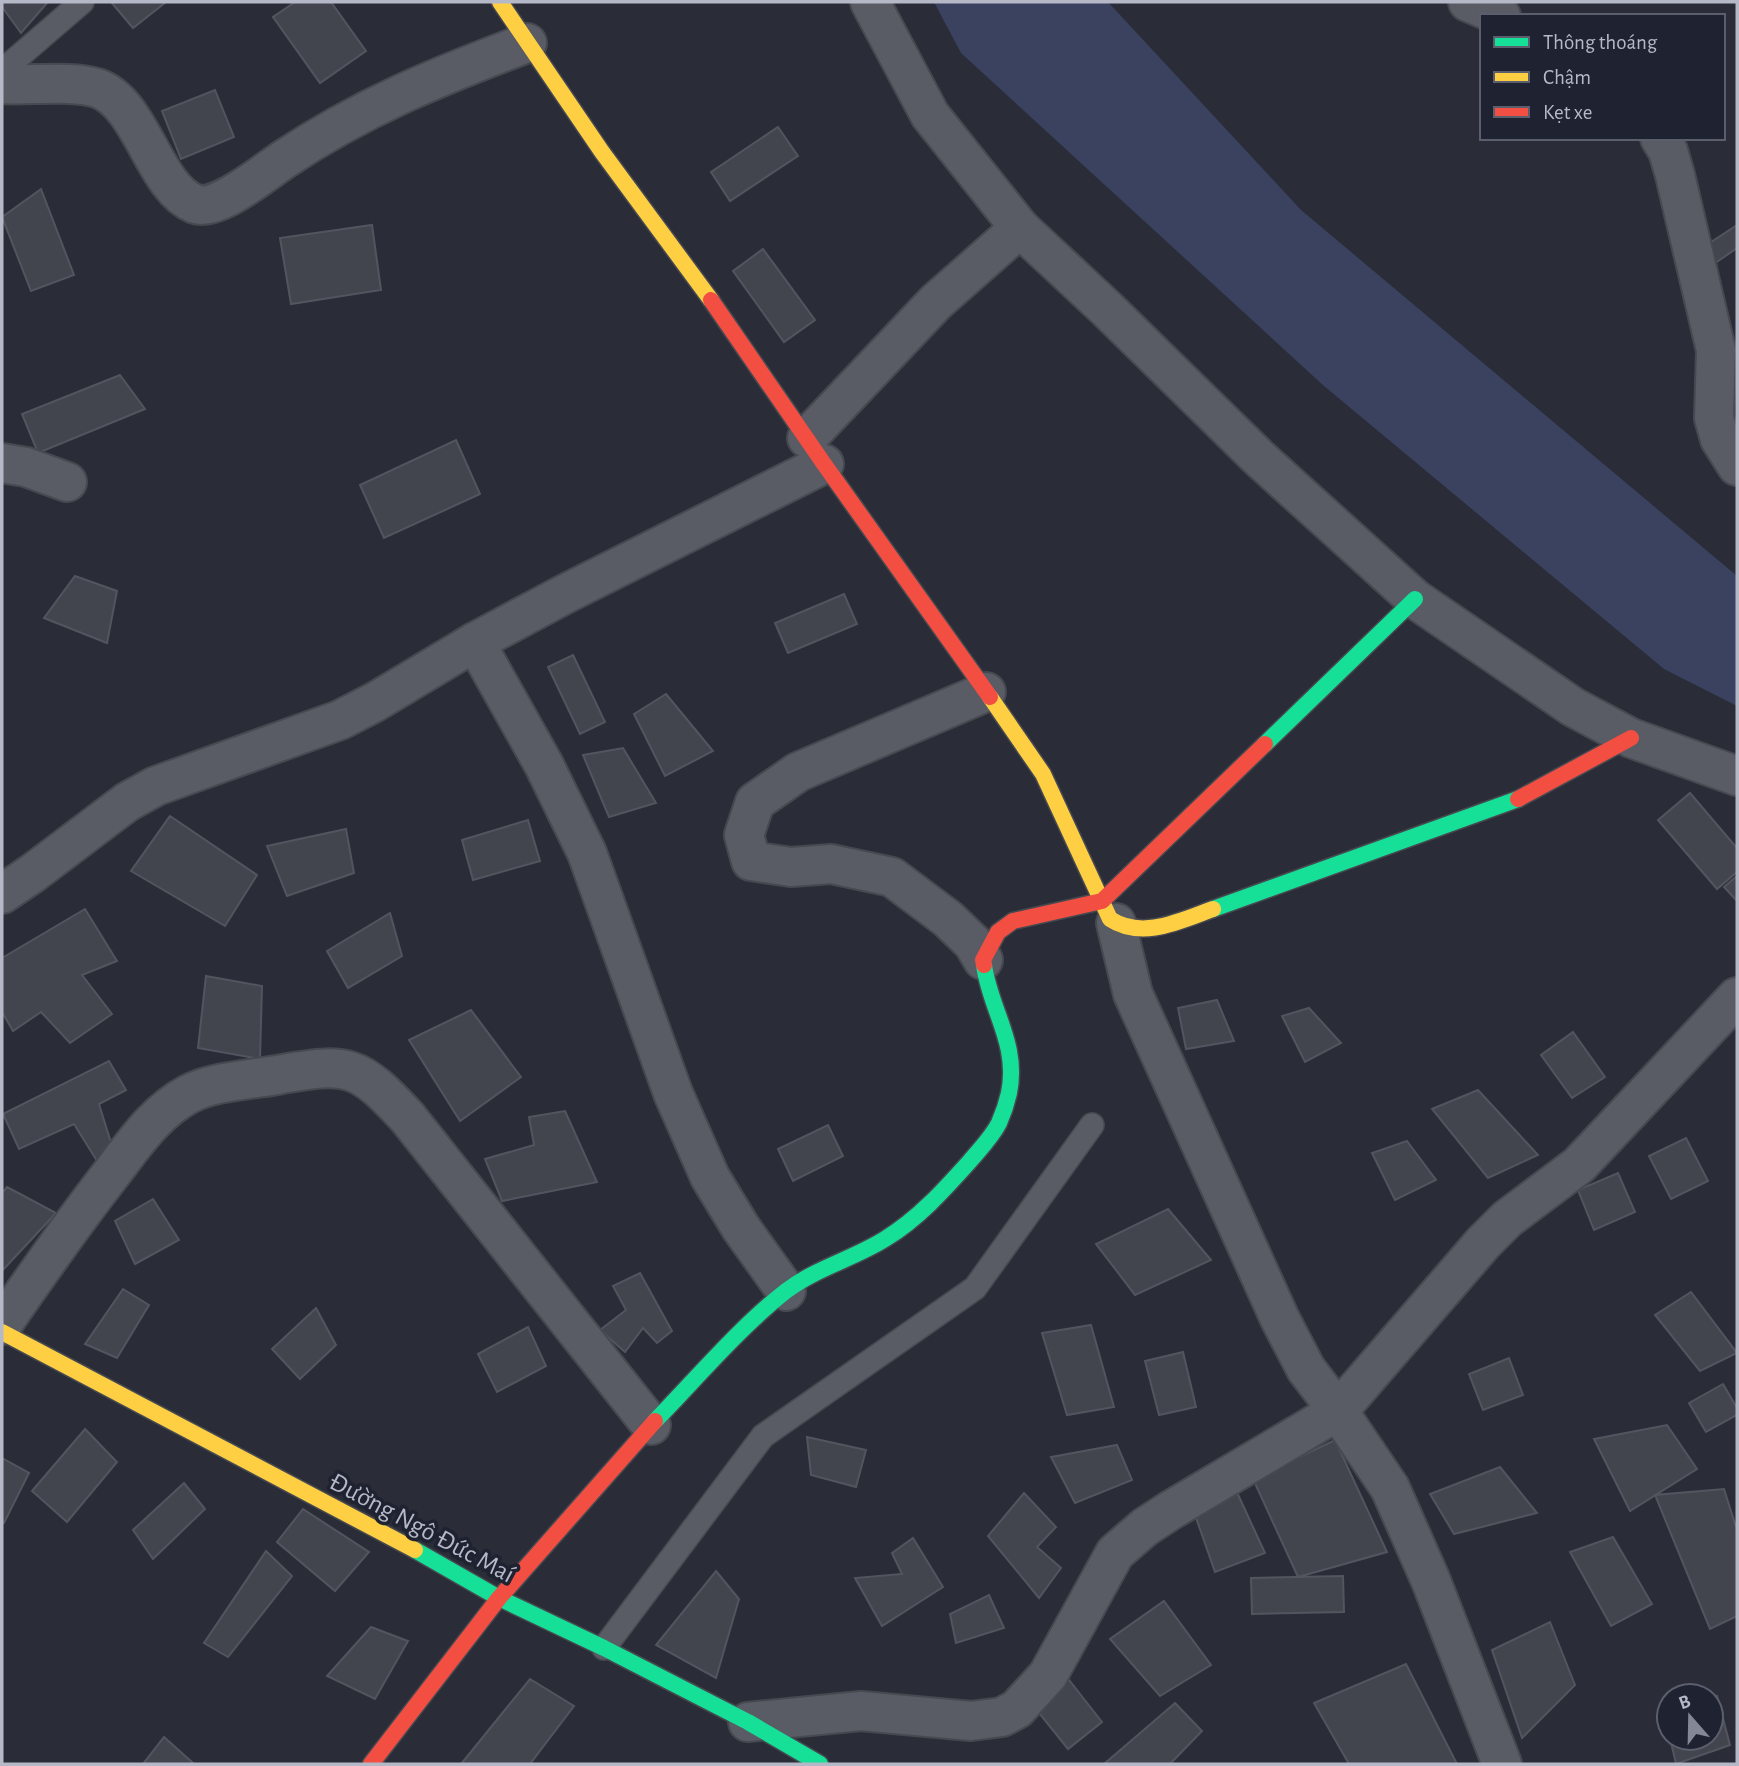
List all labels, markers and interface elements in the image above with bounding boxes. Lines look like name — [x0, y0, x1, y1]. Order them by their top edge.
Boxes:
legend — [1480, 14, 1725, 140]
text: Thông thoáng — [1543, 32, 1658, 53]
text: Chậm — [1543, 67, 1591, 88]
text: Kẹt xe — [1543, 102, 1592, 123]
street label: Đường Ngô Đức Maí — [325, 1468, 519, 1588]
north arrow — [1655, 1682, 1725, 1752]
text: B — [1676, 1692, 1693, 1713]

